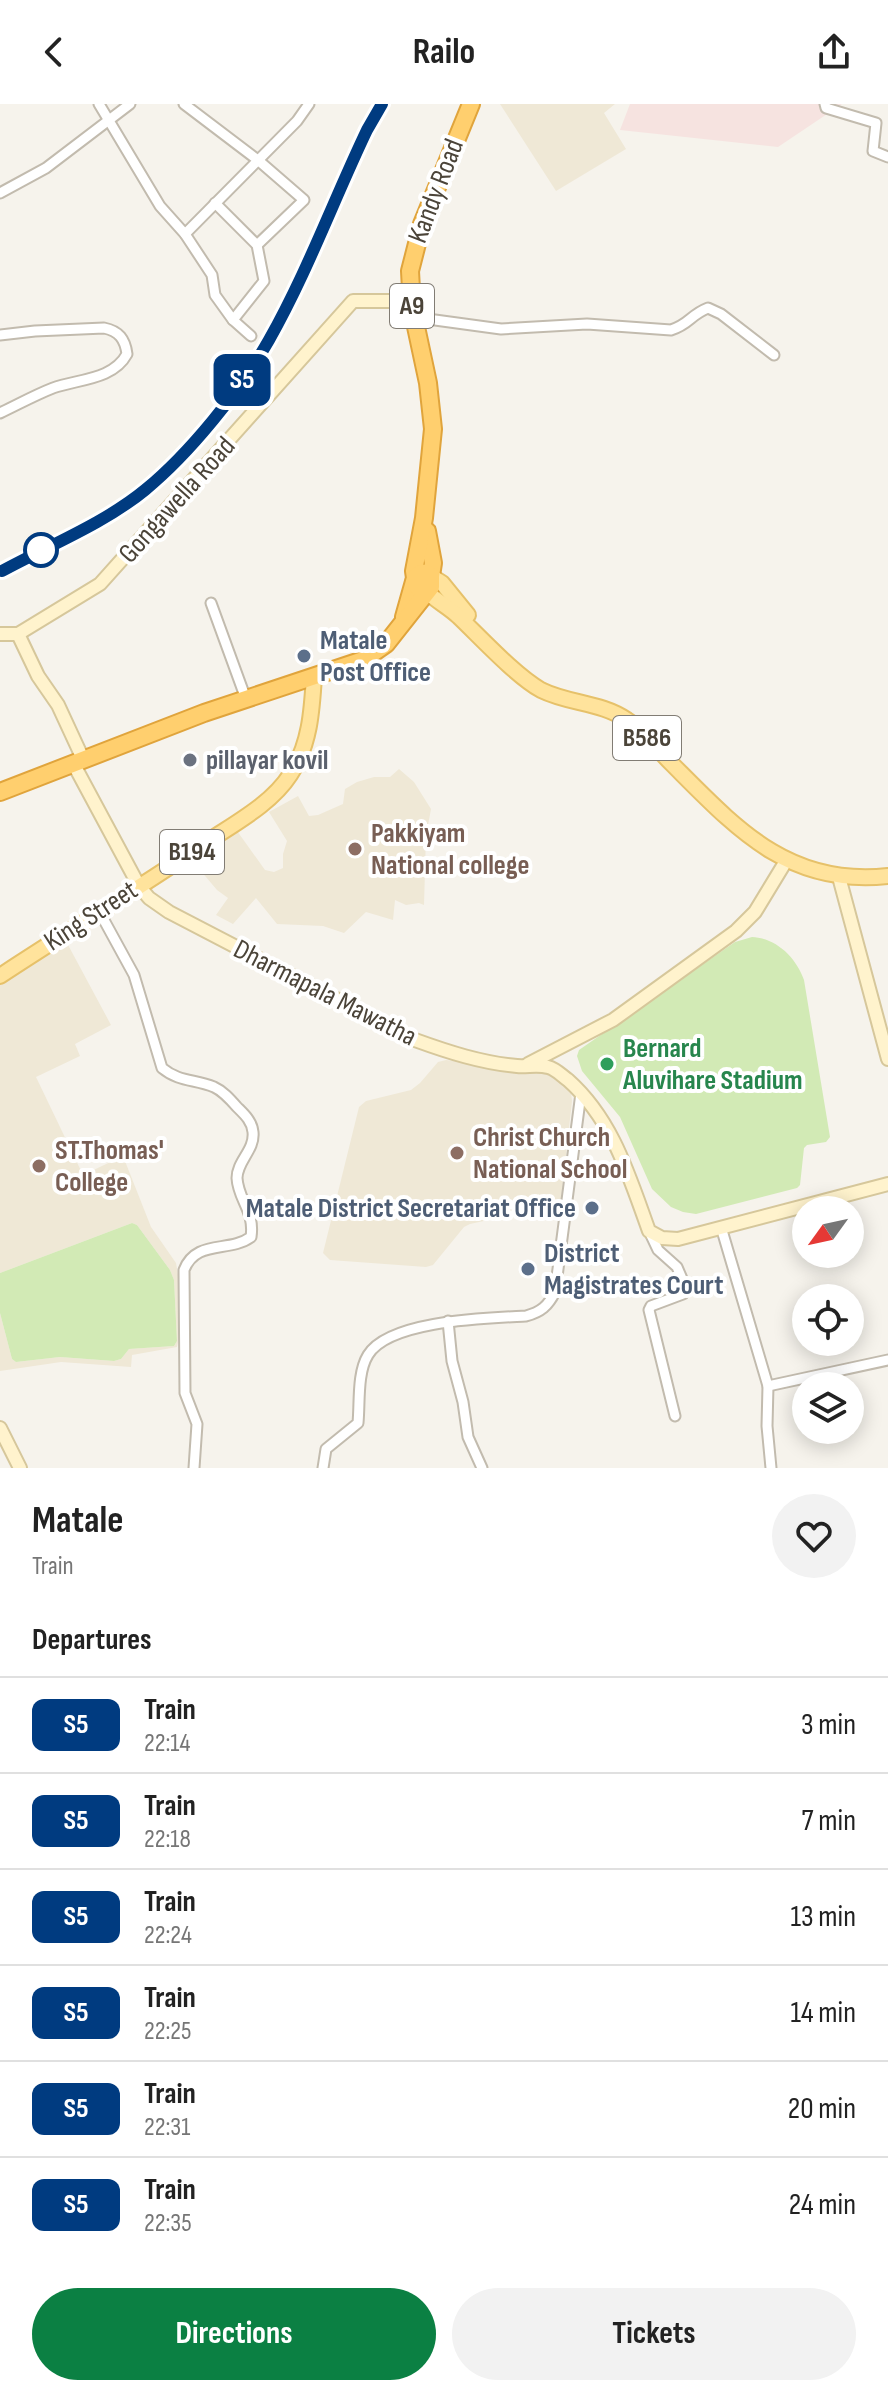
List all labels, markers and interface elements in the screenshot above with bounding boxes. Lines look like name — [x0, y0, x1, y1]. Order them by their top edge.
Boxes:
icon: back — [32, 30, 76, 74]
icon: share — [812, 30, 856, 74]
text: Railo — [413, 31, 475, 74]
street label: Kandy Road — [401, 134, 471, 248]
road number: A9 — [390, 284, 434, 328]
line badge: S5 — [206, 354, 278, 406]
text: S5 — [230, 363, 254, 396]
street label: Gongawella Road — [112, 430, 242, 570]
unlabelled marker — [24, 533, 58, 567]
place label: Matale Post Office — [320, 624, 431, 689]
marker: Matale Post Office — [295, 647, 313, 665]
road number: B586 — [613, 716, 681, 760]
place label: pillayar kovil — [206, 744, 329, 777]
marker: pillayar kovil — [181, 751, 199, 769]
place label: Pakkiyam National college — [371, 817, 529, 882]
road number: B194 — [160, 830, 224, 874]
marker: Pakkiyam National college — [346, 840, 364, 858]
street label: King Street — [38, 874, 144, 958]
street label: Dharmapala Mawatha — [228, 933, 422, 1053]
place label: Bernard Aluvihare Stadium — [622, 1032, 802, 1097]
marker: Bernard Aluvihare Stadium — [598, 1055, 616, 1073]
place label: Christ Church National School — [473, 1121, 628, 1186]
place label: ST.Thomas' College — [55, 1134, 164, 1199]
marker: Christ Church National School — [448, 1144, 466, 1162]
marker: ST.Thomas' College — [30, 1157, 48, 1175]
place label: Matale District Secretariat Office — [246, 1192, 576, 1225]
north arrow — [792, 1196, 864, 1268]
map controls — [792, 1196, 864, 1444]
marker: Matale District Secretariat Office — [583, 1199, 601, 1217]
place label: District Magistrates Court — [544, 1237, 723, 1302]
marker: District Magistrates Court — [519, 1260, 537, 1278]
button: locate — [792, 1284, 864, 1356]
button: layers — [792, 1372, 864, 1444]
button: heart — [772, 1494, 856, 1578]
text: Matale — [32, 1498, 124, 1543]
text: Train — [32, 1551, 74, 1582]
text: Departures — [32, 1622, 152, 1658]
text: Train — [144, 1692, 196, 1728]
text: 3 min — [801, 1707, 856, 1743]
text: S5 — [64, 1708, 88, 1741]
text: 22:14 — [144, 1728, 190, 1759]
text: Train — [144, 1788, 196, 1824]
text: 7 min — [802, 1803, 856, 1839]
text: S5 — [64, 1804, 88, 1837]
text: 22:18 — [144, 1824, 191, 1855]
text: Train — [144, 1884, 196, 1920]
text: 13 min — [790, 1899, 856, 1935]
text: S5 — [64, 1900, 88, 1933]
text: 22:24 — [144, 1920, 192, 1951]
text: Train — [144, 1980, 196, 2016]
text: 14 min — [791, 1995, 856, 2031]
text: S5 — [64, 1996, 88, 2029]
text: 22:25 — [144, 2016, 192, 2047]
text: Train — [144, 2076, 196, 2112]
text: 20 min — [788, 2091, 856, 2127]
text: S5 — [64, 2092, 88, 2125]
text: 22:31 — [144, 2112, 190, 2143]
text: Train — [144, 2172, 196, 2208]
text: 24 min — [789, 2187, 856, 2223]
text: S5 — [64, 2188, 88, 2221]
text: 22:35 — [144, 2208, 192, 2239]
button: Directions — [32, 2288, 436, 2380]
button: Tickets — [452, 2288, 856, 2380]

